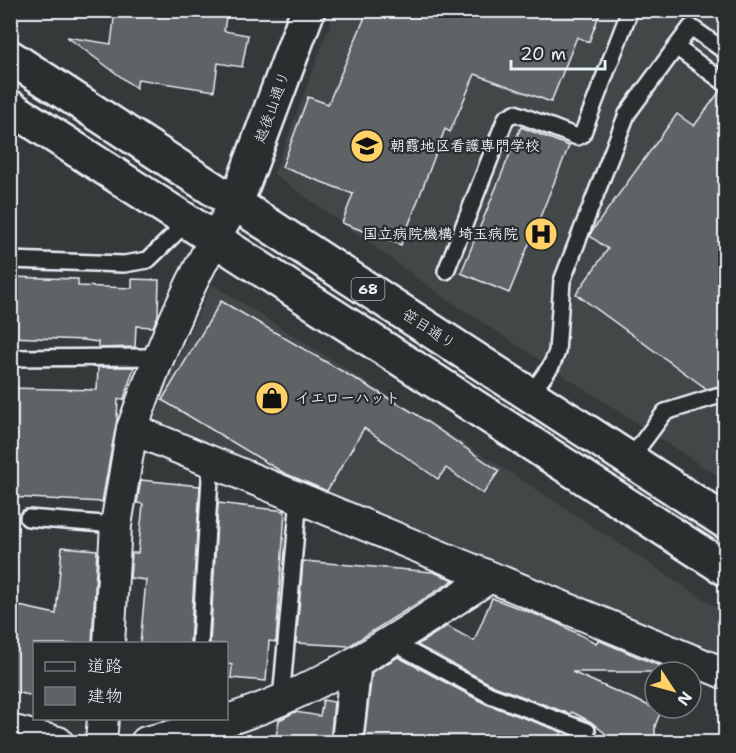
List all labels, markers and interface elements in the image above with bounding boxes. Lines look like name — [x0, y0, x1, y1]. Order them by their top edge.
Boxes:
scale bar — [511, 33, 606, 71]
text: 20 m — [520, 42, 566, 66]
street label: 越後山通り — [250, 68, 294, 146]
school or university icon: 朝霞地区看護専門学校 — [349, 128, 385, 164]
place label: 朝霞地区看護専門学校 — [390, 136, 540, 156]
hospital icon: 国立病院機構 埼玉病院 — [523, 216, 559, 252]
place label: 国立病院機構 埼玉病院 — [363, 224, 518, 244]
road number: 68 — [352, 278, 385, 300]
street label: 笹目通り — [398, 304, 460, 354]
shop icon: イエローハット — [254, 380, 290, 416]
place label: イエローハット — [295, 388, 400, 408]
legend — [33, 642, 228, 720]
text: 道路 — [87, 654, 123, 678]
north arrow — [643, 660, 703, 720]
text: 建物 — [87, 684, 123, 708]
text: N — [673, 687, 697, 710]

